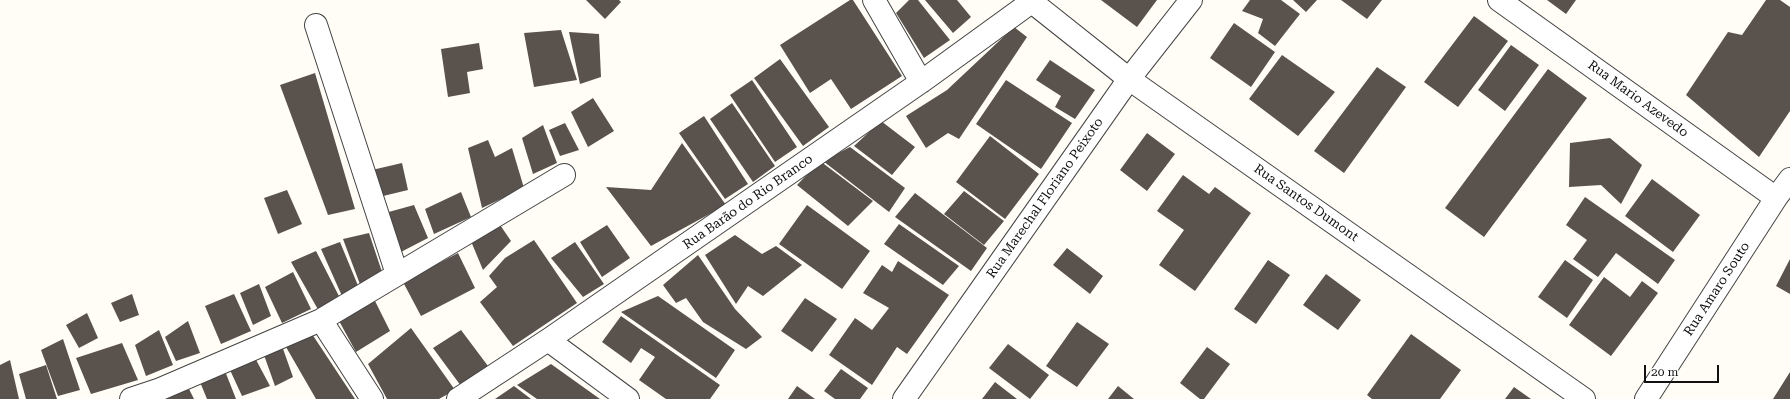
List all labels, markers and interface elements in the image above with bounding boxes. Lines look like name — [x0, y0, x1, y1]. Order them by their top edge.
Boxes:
street label: Rua Mario Azevedo — [1585, 57, 1691, 141]
street label: Rua Marechal Floriano Peixoto — [983, 115, 1107, 281]
street label: Rua Barão do Rio Branco — [680, 151, 816, 253]
street label: Rua Santos Dumont — [1251, 161, 1361, 245]
street label: Rua Amaro Souto — [1681, 239, 1753, 339]
scale bar — [1646, 357, 1721, 383]
text: 20 m — [1651, 365, 1678, 379]

